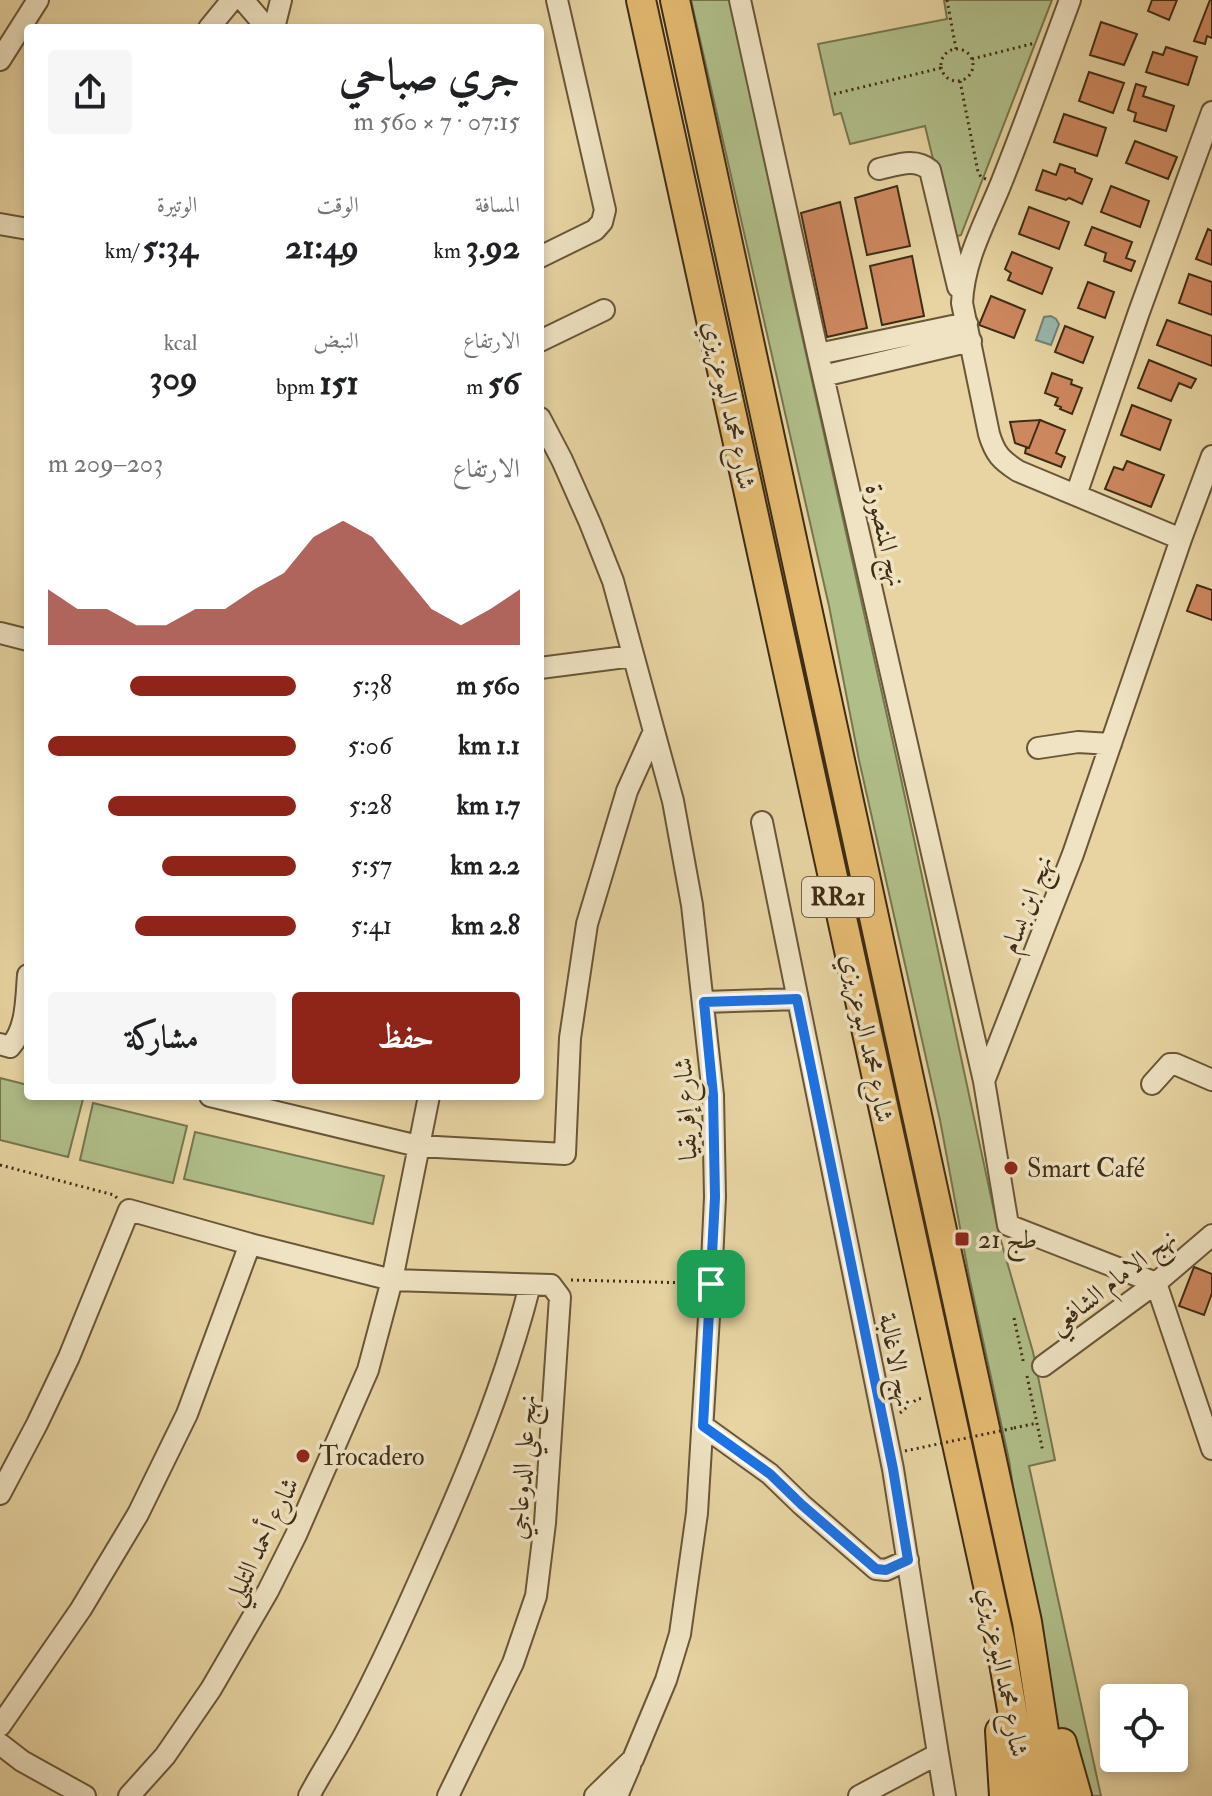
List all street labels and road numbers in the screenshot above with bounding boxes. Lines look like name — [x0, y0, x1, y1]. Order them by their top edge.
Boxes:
street label: شارع محمد البوعزيزي — [691, 318, 763, 494]
street label: نهج المنصورة — [851, 481, 912, 591]
street label: نهج ابن بسام — [994, 851, 1067, 961]
road number: RR21 — [802, 877, 874, 917]
street label: شارع محمد البوعزيزي — [829, 951, 901, 1127]
street label: شارع إفريقيا — [667, 1056, 710, 1161]
street label: نهج الامام الشافعي — [1042, 1222, 1187, 1347]
street label: نهج الاغالبة — [864, 1310, 921, 1411]
street label: نهج علي الدوعاجي — [502, 1393, 552, 1541]
street label: شارع أحمد التليلي — [215, 1471, 314, 1614]
street label: شارع محمد البوعزيزي — [966, 1585, 1035, 1761]

